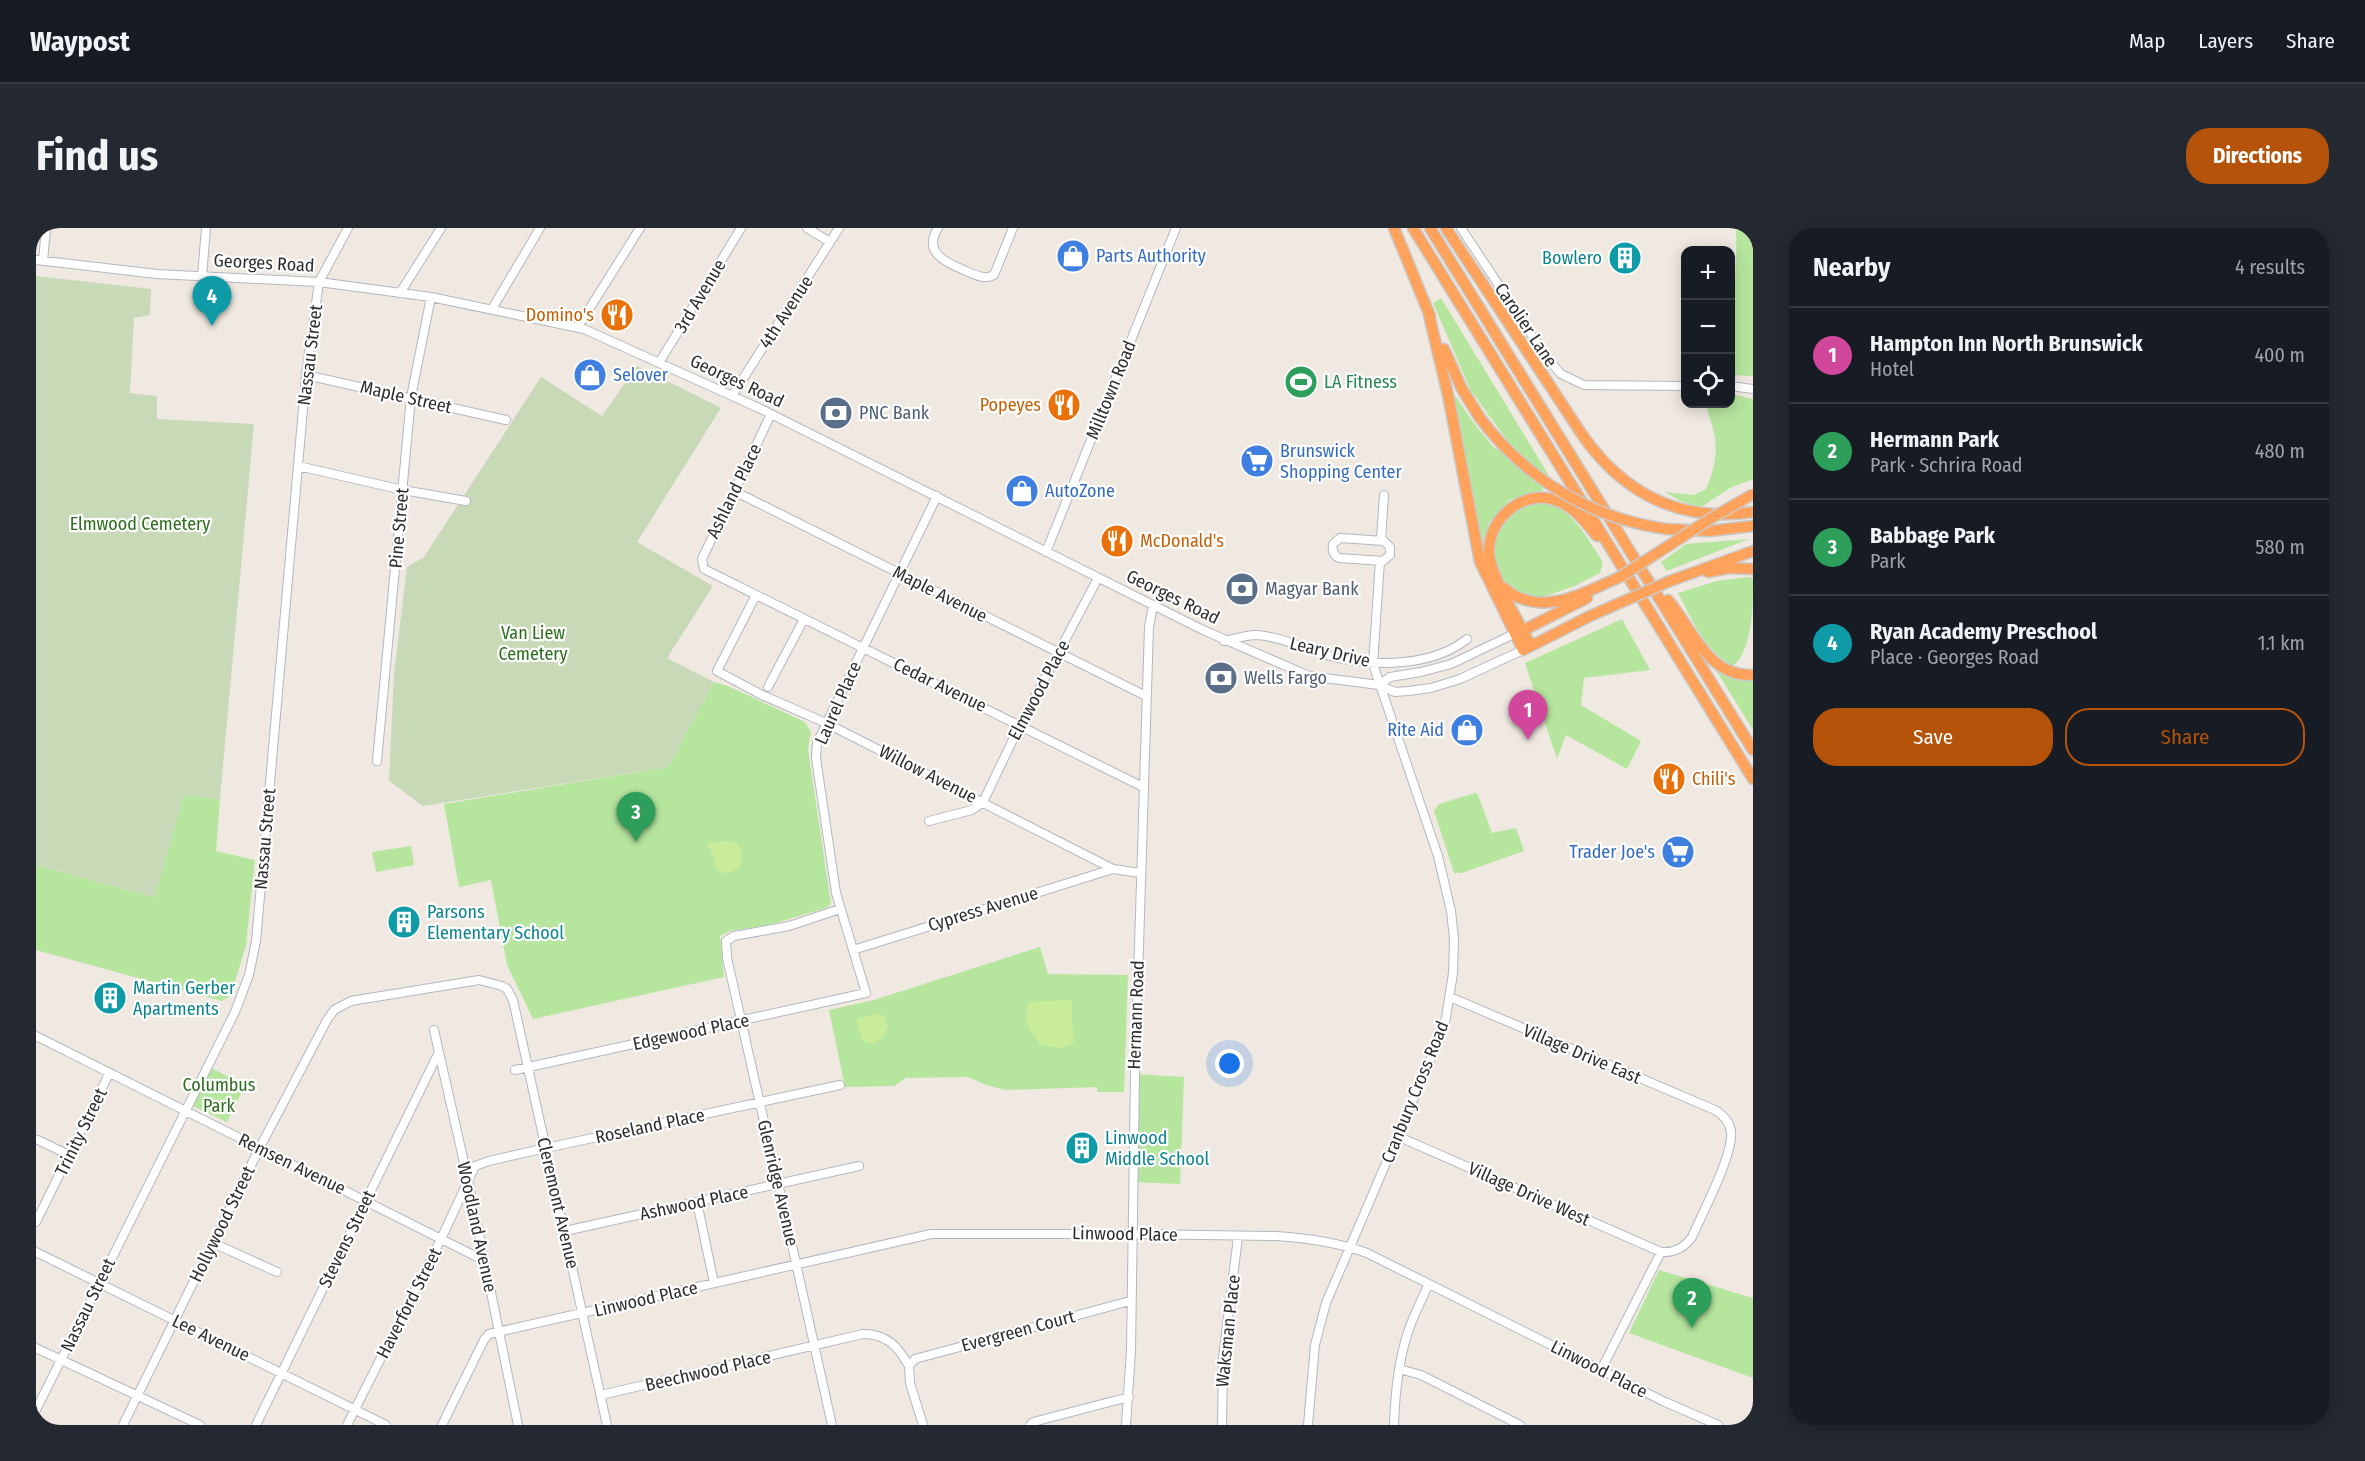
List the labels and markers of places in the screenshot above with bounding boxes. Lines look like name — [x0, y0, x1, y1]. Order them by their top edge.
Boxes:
shop icon: Parts Authority — [1055, 238, 1091, 274]
building icon: Bowlero — [1607, 240, 1643, 276]
place label: Parts Authority — [1096, 245, 1206, 267]
place label: Bowlero — [1542, 247, 1602, 269]
pin: 4 — [192, 276, 231, 326]
restaurant icon: Domino's — [599, 297, 635, 333]
place label: Domino's — [526, 304, 594, 326]
shop icon: Selover — [572, 357, 608, 393]
place label: Selover — [613, 364, 669, 386]
sports icon: LA Fitness — [1283, 364, 1319, 400]
place label: LA Fitness — [1324, 371, 1397, 393]
restaurant icon: Popeyes — [1046, 387, 1082, 423]
place label: Popeyes — [980, 394, 1041, 416]
bank icon: PNC Bank — [818, 395, 854, 431]
place label: PNC Bank — [859, 402, 930, 424]
place label: Brunswick Shopping Center — [1280, 440, 1402, 483]
supermarket icon: Brunswick Shopping Center — [1239, 443, 1275, 479]
shop icon: AutoZone — [1004, 473, 1040, 509]
place label: AutoZone — [1045, 480, 1115, 502]
restaurant icon: McDonald's — [1099, 523, 1135, 559]
place label: McDonald's — [1140, 530, 1224, 552]
bank icon: Magyar Bank — [1224, 571, 1260, 607]
place label: Magyar Bank — [1265, 578, 1359, 600]
bank icon: Wells Fargo — [1203, 660, 1239, 696]
place label: Wells Fargo — [1244, 667, 1327, 689]
pin: 1 — [1508, 690, 1548, 740]
shop icon: Rite Aid — [1449, 712, 1485, 748]
place label: Rite Aid — [1387, 719, 1444, 741]
restaurant icon: Chili's — [1651, 761, 1687, 797]
place label: Chili's — [1692, 768, 1736, 790]
pin: 3 — [616, 792, 656, 842]
supermarket icon: Trader Joe's — [1660, 834, 1696, 870]
place label: Trader Joe's — [1569, 841, 1655, 863]
place label: Parsons Elementary School — [427, 901, 564, 944]
building icon: Parsons Elementary School — [386, 904, 422, 940]
place label: Martin Gerber Apartments — [133, 977, 236, 1020]
building icon: Martin Gerber Apartments — [92, 980, 128, 1016]
place label: Linwood Middle School — [1105, 1127, 1209, 1170]
building icon: Linwood Middle School — [1064, 1130, 1100, 1166]
pin: 2 — [1672, 1278, 1712, 1328]

